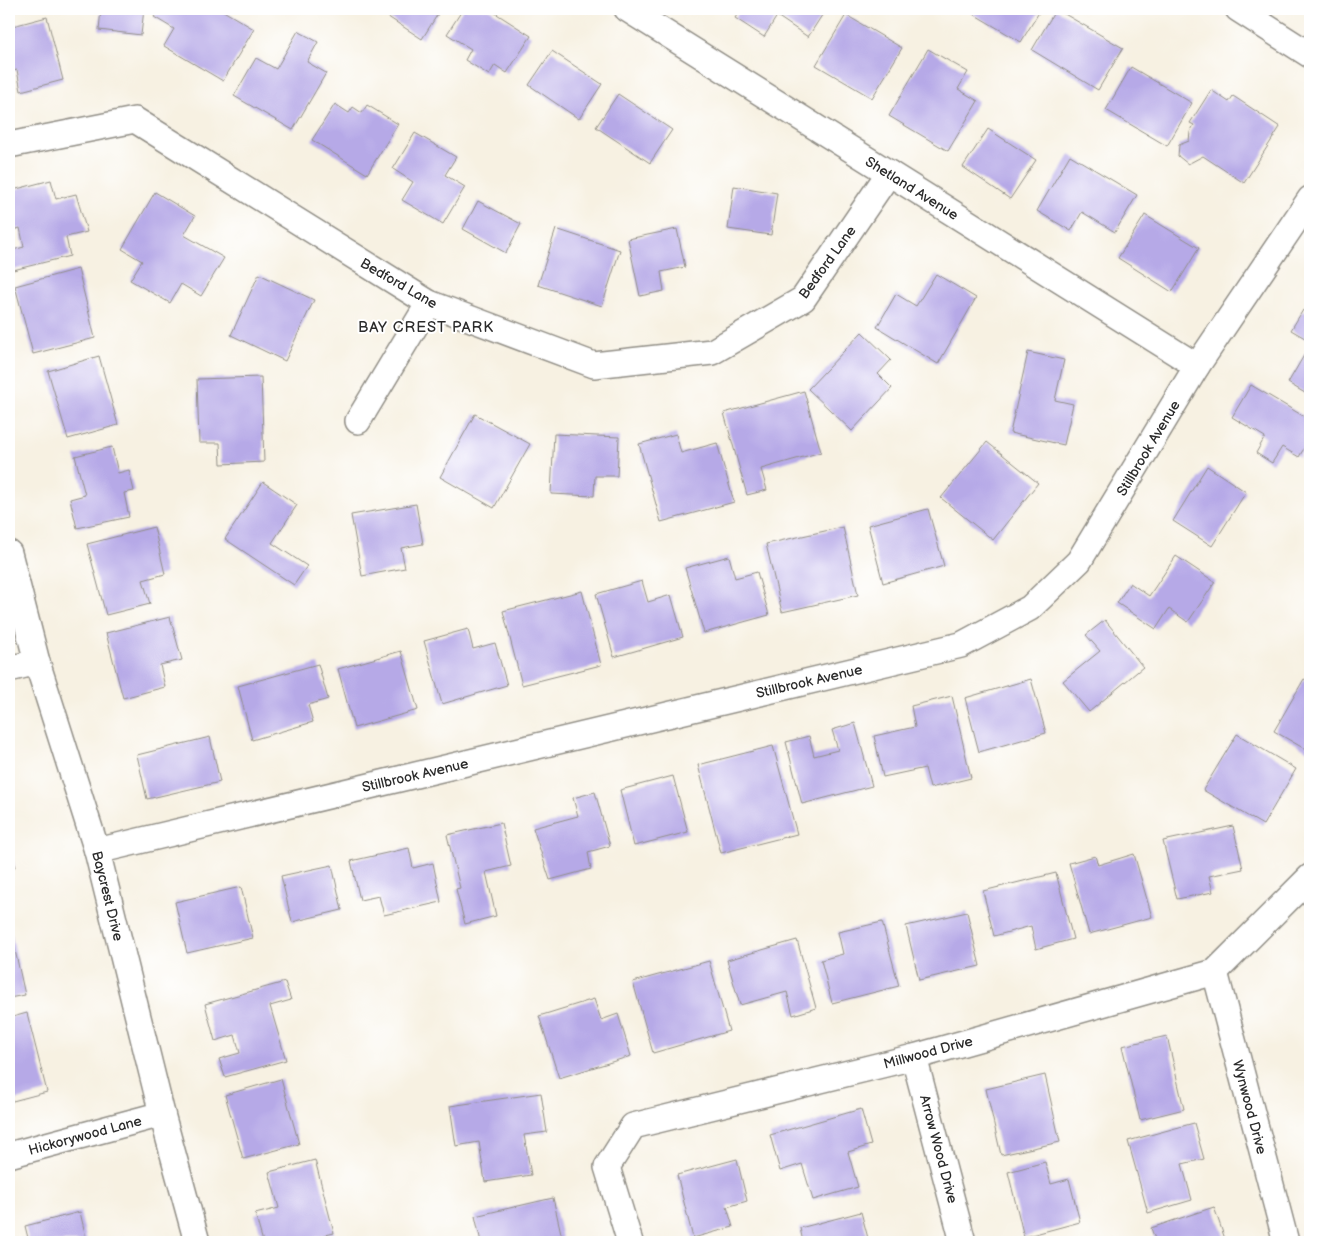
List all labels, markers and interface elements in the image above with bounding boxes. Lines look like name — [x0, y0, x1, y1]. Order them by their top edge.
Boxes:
street label: Shetland Avenue — [862, 153, 961, 224]
street label: Bedford Lane — [795, 223, 860, 302]
street label: Bedford Lane — [357, 255, 440, 312]
district label: BAY CREST PARK — [358, 318, 494, 337]
street label: Stillbrook Avenue — [1113, 397, 1184, 499]
street label: Stillbrook Avenue — [754, 661, 864, 702]
street label: Stillbrook Avenue — [360, 755, 470, 796]
street label: Baycrest Drive — [88, 849, 127, 943]
street label: Millwood Drive — [882, 1032, 975, 1073]
street label: Wynwood Drive — [1229, 1058, 1270, 1156]
street label: Arrow Wood Drive — [916, 1093, 961, 1205]
street label: Hickorywood Lane — [27, 1112, 144, 1159]

